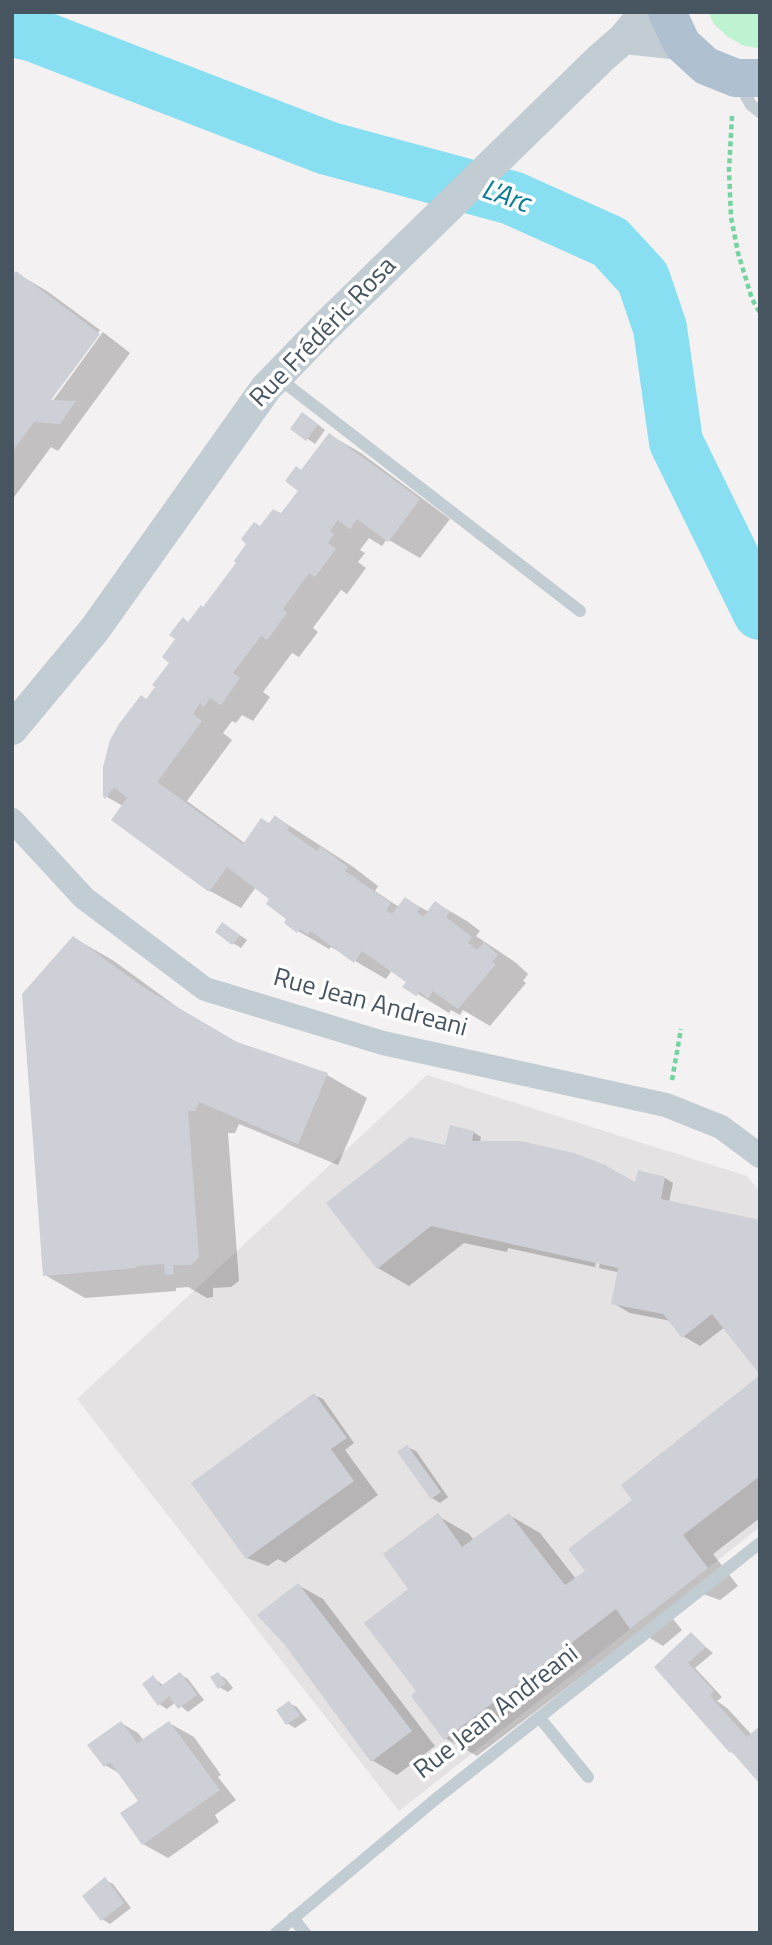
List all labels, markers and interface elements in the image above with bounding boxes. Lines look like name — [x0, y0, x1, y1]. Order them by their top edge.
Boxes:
water label: L'Arc — [477, 174, 533, 222]
street label: Rue Frédéric Rosa — [244, 251, 404, 415]
street label: Rue Jean Andreani — [270, 963, 470, 1045]
street label: Rue Jean Andreani — [409, 1639, 585, 1787]

